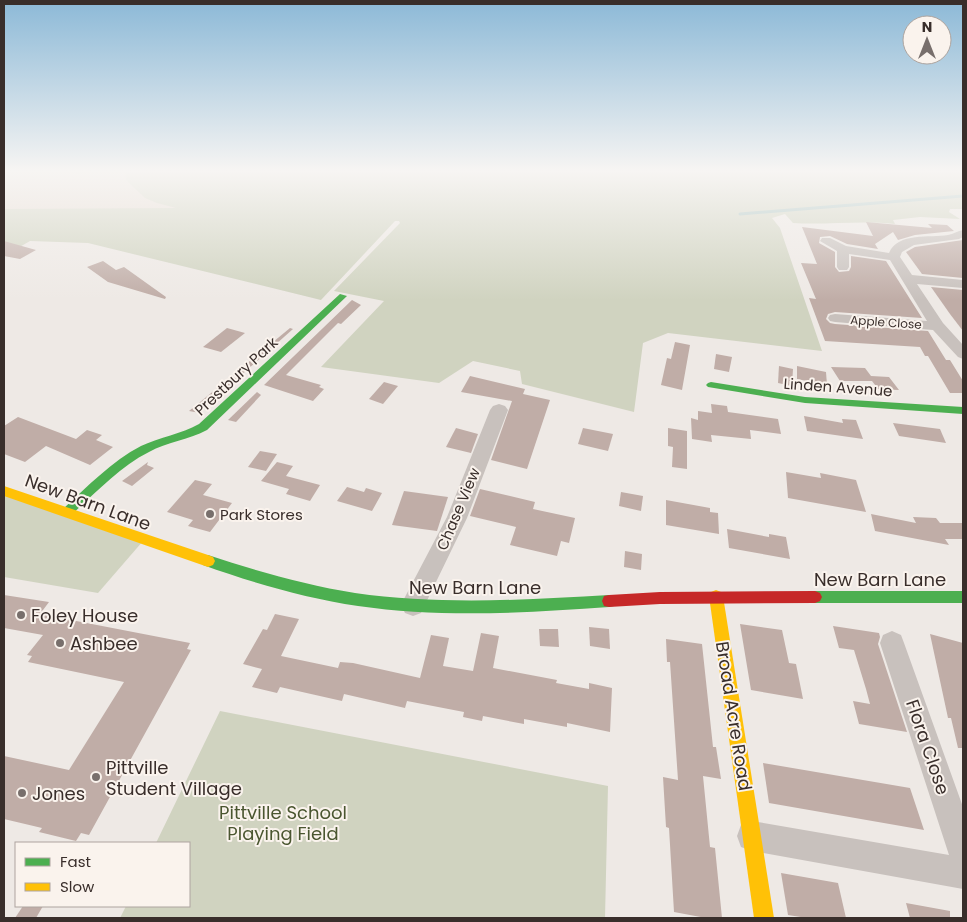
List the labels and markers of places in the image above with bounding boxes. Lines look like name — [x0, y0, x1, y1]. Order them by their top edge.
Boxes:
place label: Park Stores — [220, 504, 303, 525]
marker: Park Stores — [204, 508, 216, 520]
place label: Foley House — [31, 603, 138, 628]
marker: Foley House — [15, 609, 27, 621]
place label: Ashbee — [70, 631, 138, 656]
marker: Ashbee — [54, 637, 66, 649]
place label: Pittville Student Village — [106, 755, 242, 801]
marker: Pittville Student Village — [90, 771, 102, 783]
place label: Jones — [32, 781, 85, 806]
marker: Jones — [16, 787, 28, 799]

